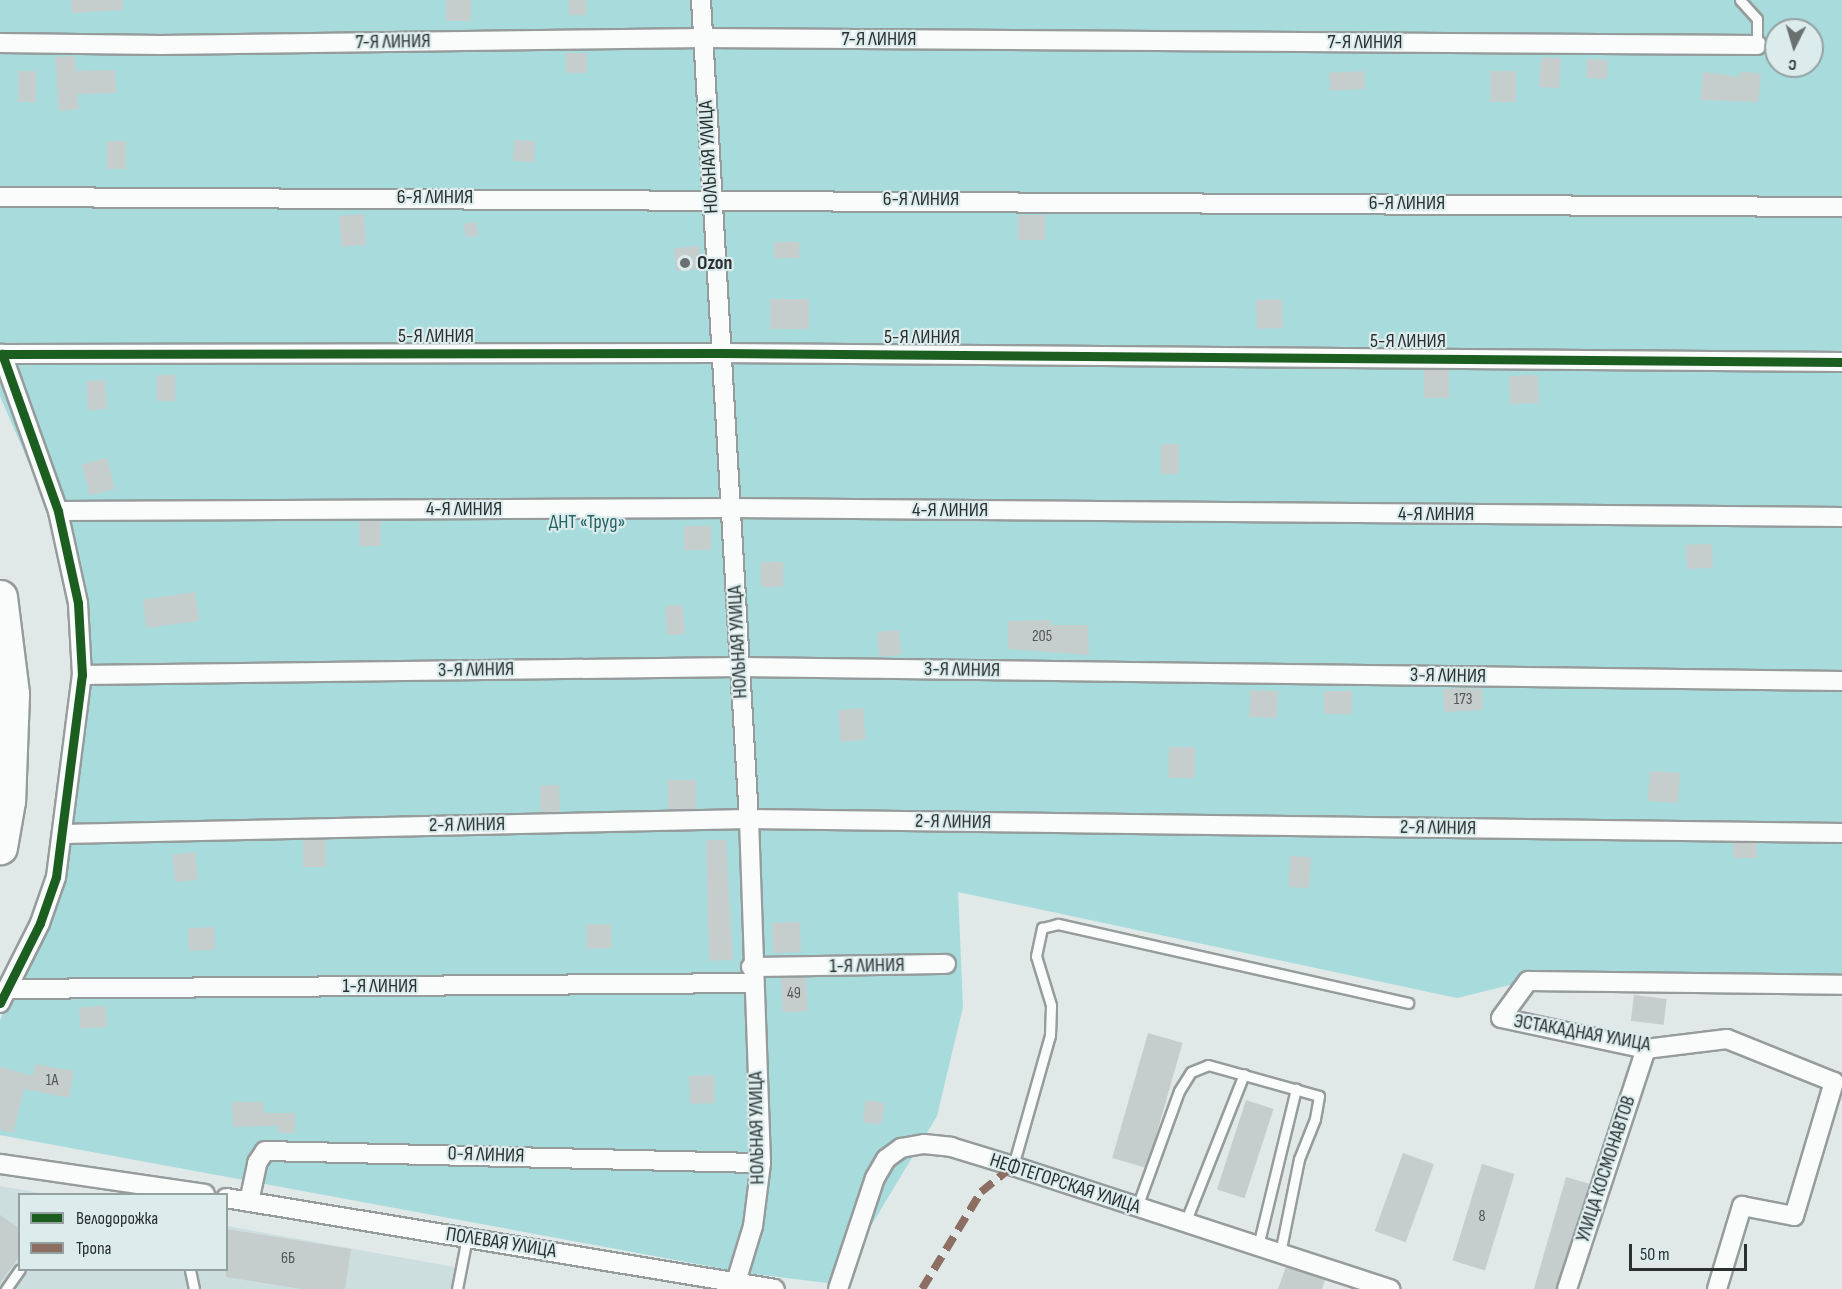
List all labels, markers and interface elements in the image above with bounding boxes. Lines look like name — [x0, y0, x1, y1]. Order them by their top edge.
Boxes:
north arrow — [1764, 18, 1824, 78]
street label: 7-Я ЛИНИЯ — [842, 27, 916, 51]
street label: 7-Я ЛИНИЯ — [355, 29, 431, 55]
street label: 7-Я ЛИНИЯ — [1328, 30, 1402, 54]
text: С — [1788, 55, 1797, 74]
street label: НОЛЬНАЯ УЛИЦА — [694, 100, 724, 214]
street label: 6-Я ЛИНИЯ — [397, 185, 473, 209]
street label: 6-Я ЛИНИЯ — [883, 187, 959, 211]
street label: 6-Я ЛИНИЯ — [1369, 191, 1445, 215]
place label: Ozon — [697, 251, 732, 275]
marker: Ozon — [678, 256, 692, 270]
street label: 5-Я ЛИНИЯ — [398, 324, 474, 348]
street label: 5-Я ЛИНИЯ — [884, 325, 960, 349]
street label: 5-Я ЛИНИЯ — [1370, 329, 1446, 353]
street label: 4-Я ЛИНИЯ — [426, 497, 502, 521]
street label: 4-Я ЛИНИЯ — [912, 498, 988, 522]
street label: 4-Я ЛИНИЯ — [1398, 502, 1474, 526]
park label: ДНТ «Труд» — [549, 510, 625, 534]
street label: НОЛЬНАЯ УЛИЦА — [723, 585, 753, 699]
house number: 205 — [1032, 627, 1052, 647]
street label: 3-Я ЛИНИЯ — [438, 657, 514, 683]
street label: 3-Я ЛИНИЯ — [924, 657, 1000, 683]
street label: 3-Я ЛИНИЯ — [1410, 663, 1486, 689]
house number: 173 — [1454, 690, 1472, 710]
street label: 2-Я ЛИНИЯ — [915, 809, 991, 835]
street label: 2-Я ЛИНИЯ — [429, 812, 505, 838]
street label: 2-Я ЛИНИЯ — [1400, 815, 1476, 841]
street label: 1-Я ЛИНИЯ — [829, 953, 905, 979]
street label: 1-Я ЛИНИЯ — [343, 974, 417, 998]
house number: 49 — [787, 984, 801, 1004]
street label: ЭСТАКАДНАЯ УЛИЦА — [1512, 1009, 1652, 1057]
house number: 1А — [46, 1071, 58, 1091]
street label: НОЛЬНАЯ УЛИЦА — [744, 1071, 770, 1185]
street label: УЛИЦА КОСМОНАВТОВ — [1571, 1093, 1641, 1245]
street label: 0-Я ЛИНИЯ — [447, 1142, 525, 1168]
street label: НЕФТЕГОРСКАЯ УЛИЦА — [987, 1148, 1143, 1220]
legend — [18, 1193, 228, 1271]
house number: 8 — [1478, 1207, 1486, 1227]
text: Велодорожка — [76, 1208, 158, 1229]
street label: ПОЛЕВАЯ УЛИЦА — [444, 1222, 558, 1264]
scale bar — [1632, 1232, 1750, 1270]
text: Тропа — [76, 1238, 112, 1259]
text: 50 m — [1640, 1244, 1670, 1265]
house number: 6Б — [281, 1249, 295, 1269]

